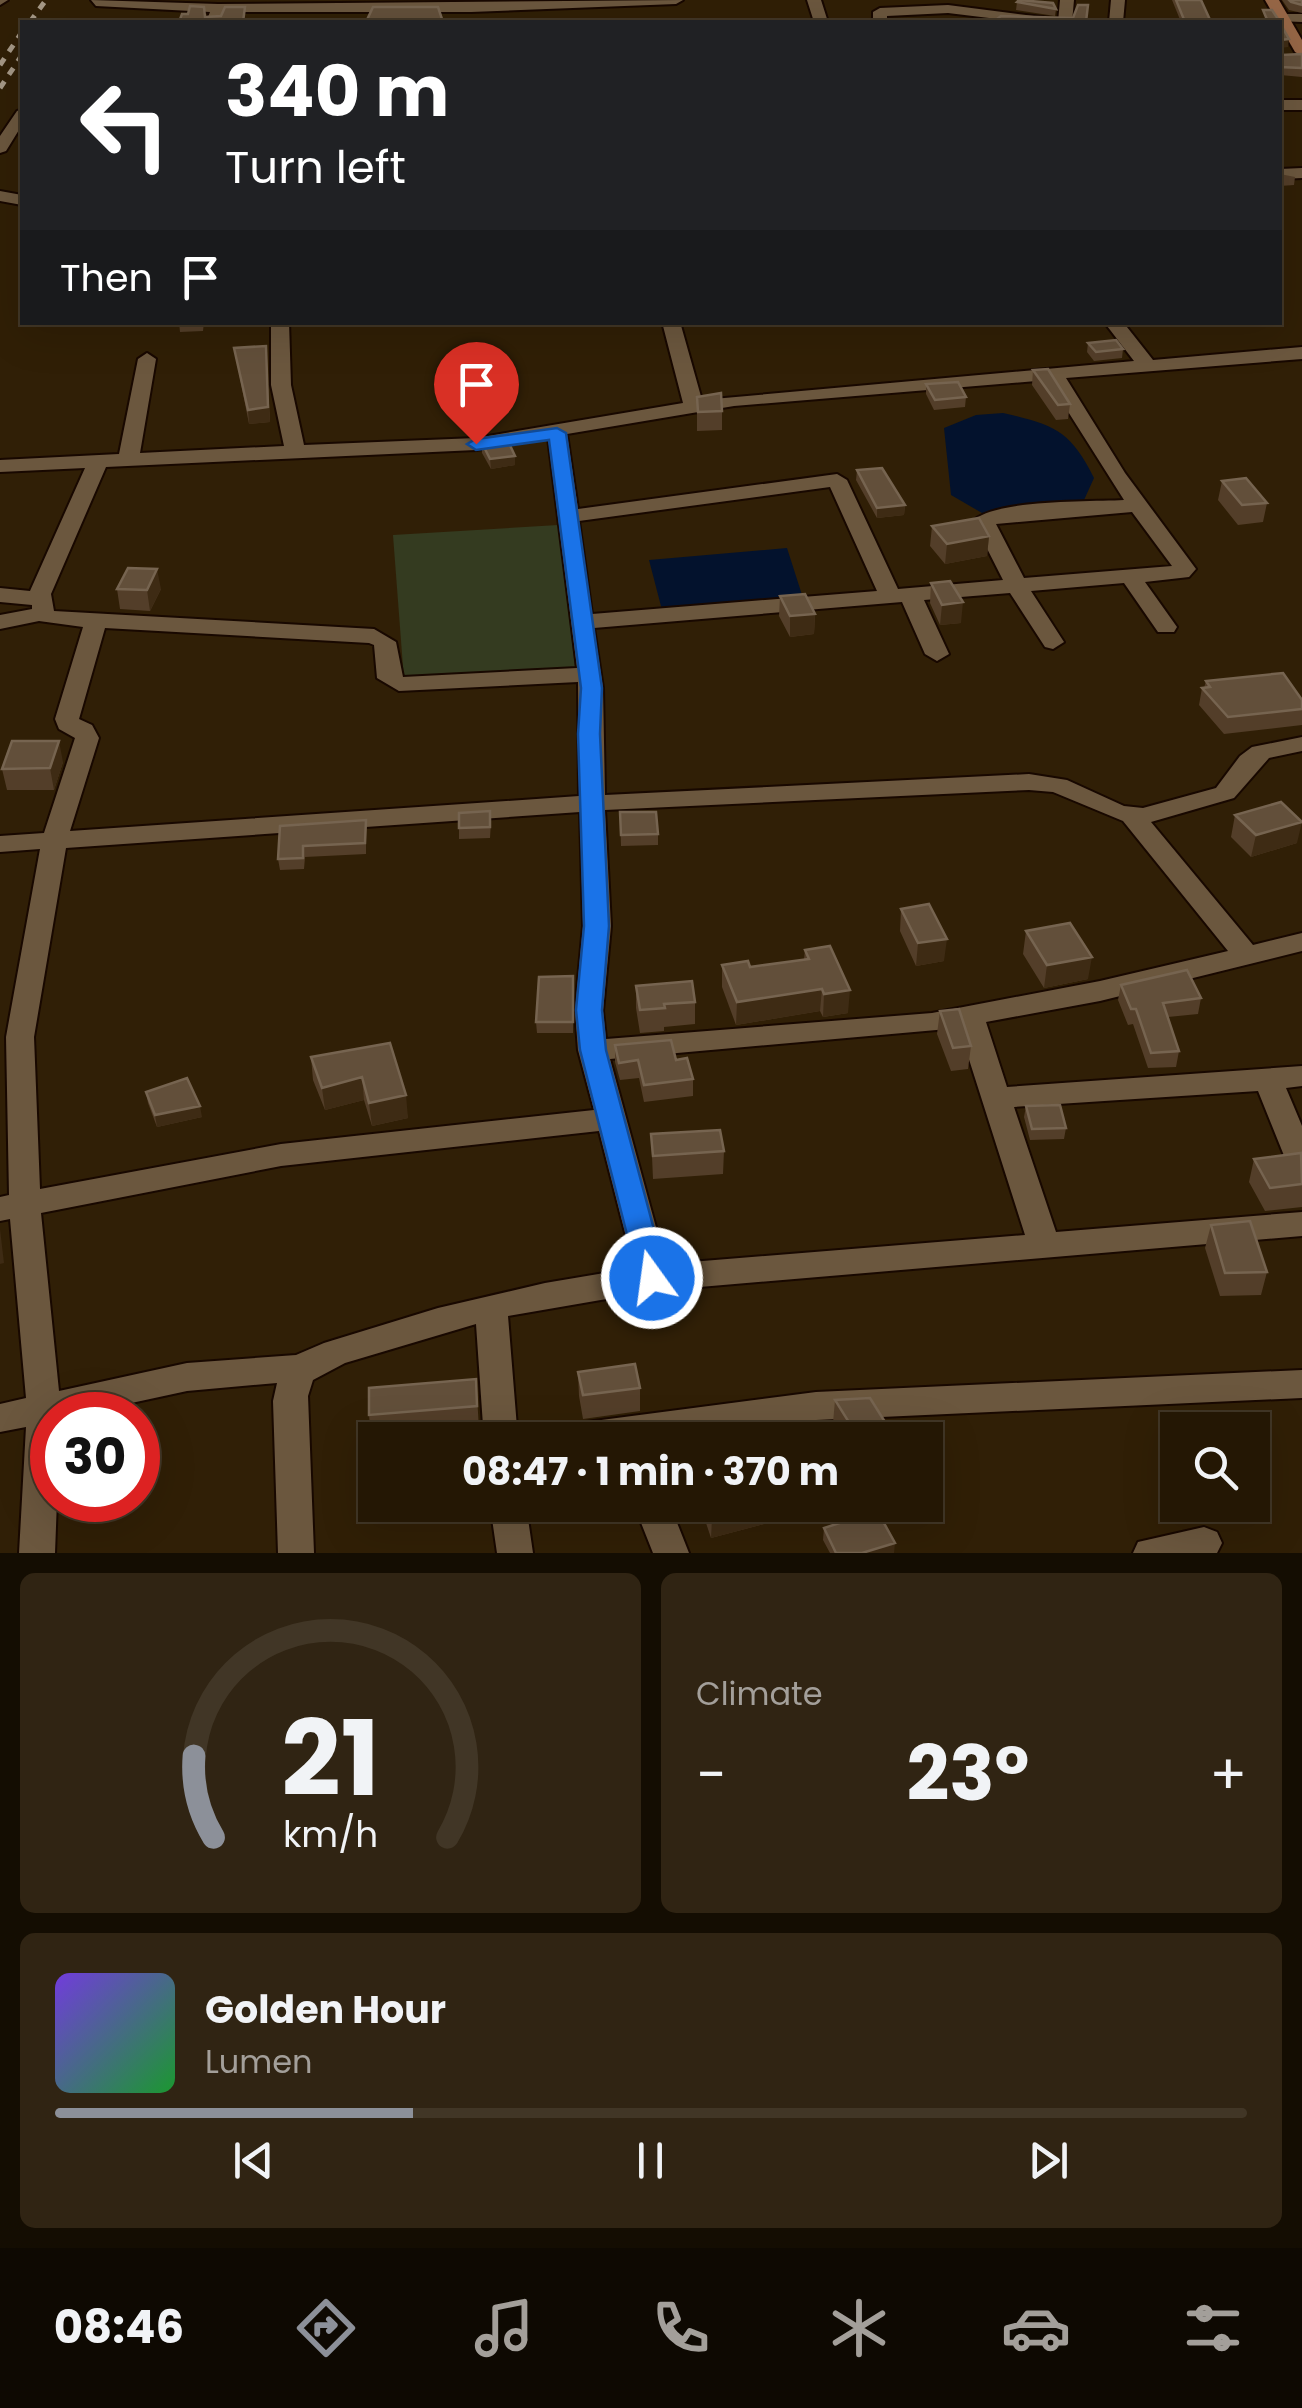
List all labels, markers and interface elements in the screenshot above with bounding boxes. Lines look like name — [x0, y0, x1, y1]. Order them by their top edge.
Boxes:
text: 340 m — [225, 42, 449, 141]
icon: left — [60, 60, 190, 190]
text: Turn left — [225, 136, 406, 199]
icon: arrive — [173, 250, 228, 305]
text: Then — [60, 251, 153, 304]
pin — [434, 342, 519, 445]
icon: arrive — [449, 357, 504, 412]
position arrow — [600, 1226, 704, 1330]
speed limit sign: 30 — [30, 1392, 160, 1522]
map controls — [1160, 1412, 1270, 1522]
button: search — [1160, 1412, 1270, 1522]
text: 08:47 · 1 min · 370 m — [462, 1445, 839, 1498]
text: Climate — [696, 1671, 823, 1716]
text: 21 — [281, 1686, 380, 1831]
text: 23° — [906, 1721, 1029, 1826]
text: − — [696, 1736, 726, 1813]
text: + — [1209, 1736, 1247, 1813]
text: km/h — [283, 1809, 378, 1860]
text: Golden Hour — [205, 1983, 446, 2036]
text: Lumen — [205, 2039, 313, 2084]
icon: previous — [226, 2133, 281, 2188]
icon: pause — [623, 2133, 678, 2188]
icon: next — [1021, 2133, 1076, 2188]
icon: directions — [291, 2293, 361, 2363]
icon: music — [469, 2293, 539, 2363]
icon: phone — [646, 2293, 716, 2363]
icon: climate — [824, 2293, 894, 2363]
icon: car — [1001, 2293, 1071, 2363]
icon: filters — [1178, 2293, 1248, 2363]
text: 08:46 — [54, 2296, 184, 2359]

